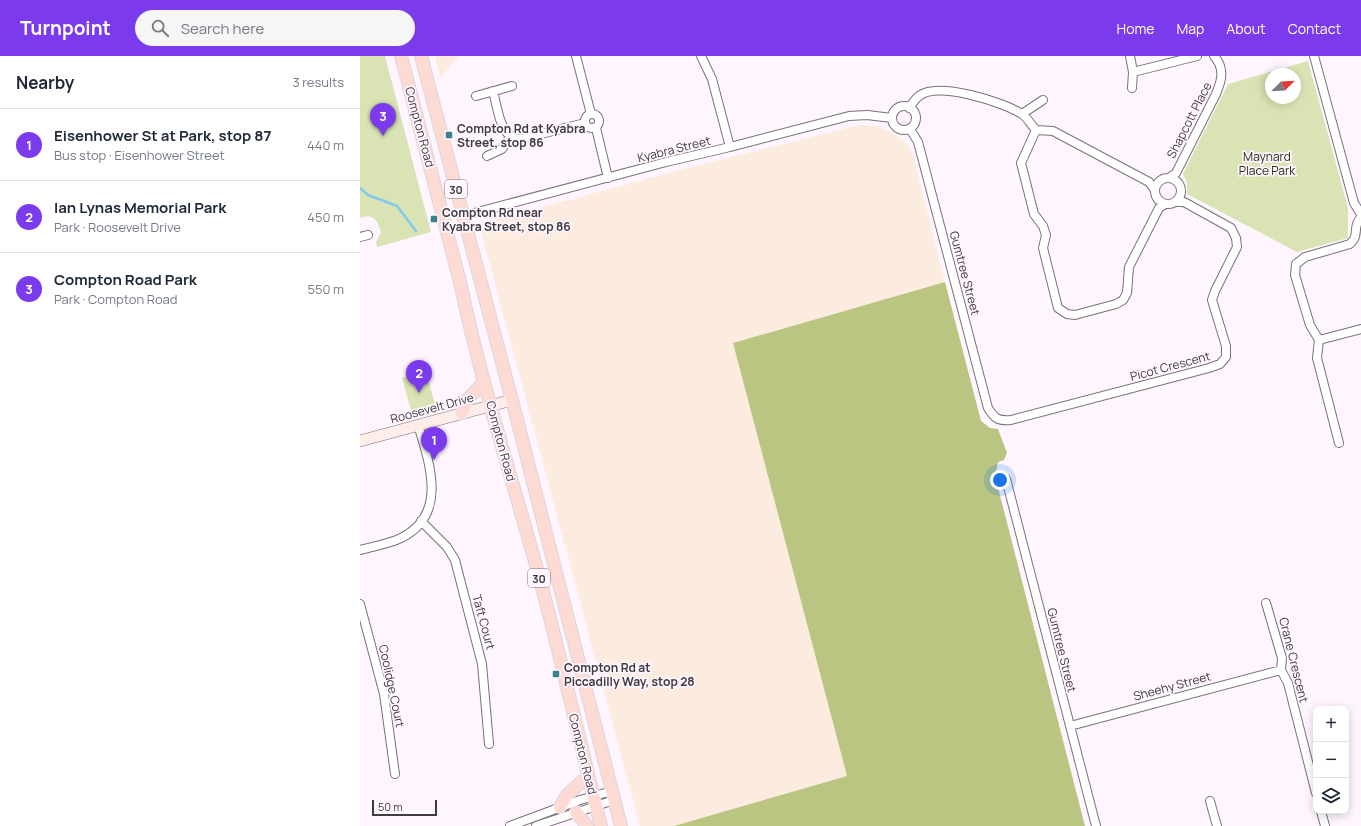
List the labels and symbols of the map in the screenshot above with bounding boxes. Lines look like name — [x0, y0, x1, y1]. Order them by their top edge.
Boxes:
north arrow — [1265, 68, 1301, 104]
street label: Shapcott Place — [1163, 79, 1215, 161]
street label: Compton Road — [401, 85, 439, 169]
pin: 3 — [370, 103, 396, 136]
place label: Compton Rd at Kyabra Street, stop 86 — [457, 120, 586, 151]
marker: Compton Rd at Kyabra Street, stop 86 — [444, 130, 454, 140]
street label: Kyabra Street — [636, 132, 713, 166]
park label: Maynard Place Park — [1239, 148, 1296, 179]
road number: 30 — [445, 180, 467, 198]
place label: Compton Rd near Kyabra Street, stop 86 — [442, 204, 571, 235]
marker: Compton Rd near Kyabra Street, stop 86 — [429, 214, 439, 224]
street label: Gumtree Street — [946, 229, 984, 317]
street label: Picot Crescent — [1128, 347, 1212, 385]
pin: 2 — [406, 360, 432, 393]
street label: Roosevelt Drive — [388, 389, 476, 427]
street label: Compton Road — [482, 399, 520, 483]
pin: 1 — [421, 427, 447, 460]
your location — [990, 470, 1010, 490]
road number: 30 — [528, 569, 550, 587]
street label: Taft Court — [468, 593, 500, 652]
street label: Gumtree Street — [1043, 606, 1081, 694]
street label: Crane Crescent — [1275, 616, 1313, 705]
street label: Coolidge Court — [375, 643, 409, 729]
place label: Compton Rd at Piccadilly Way, stop 28 — [564, 659, 695, 690]
street label: Sheehy Street — [1131, 667, 1213, 705]
marker: Compton Rd at Piccadilly Way, stop 28 — [551, 669, 561, 679]
street label: Compton Road — [565, 712, 601, 796]
scale bar — [372, 798, 437, 817]

